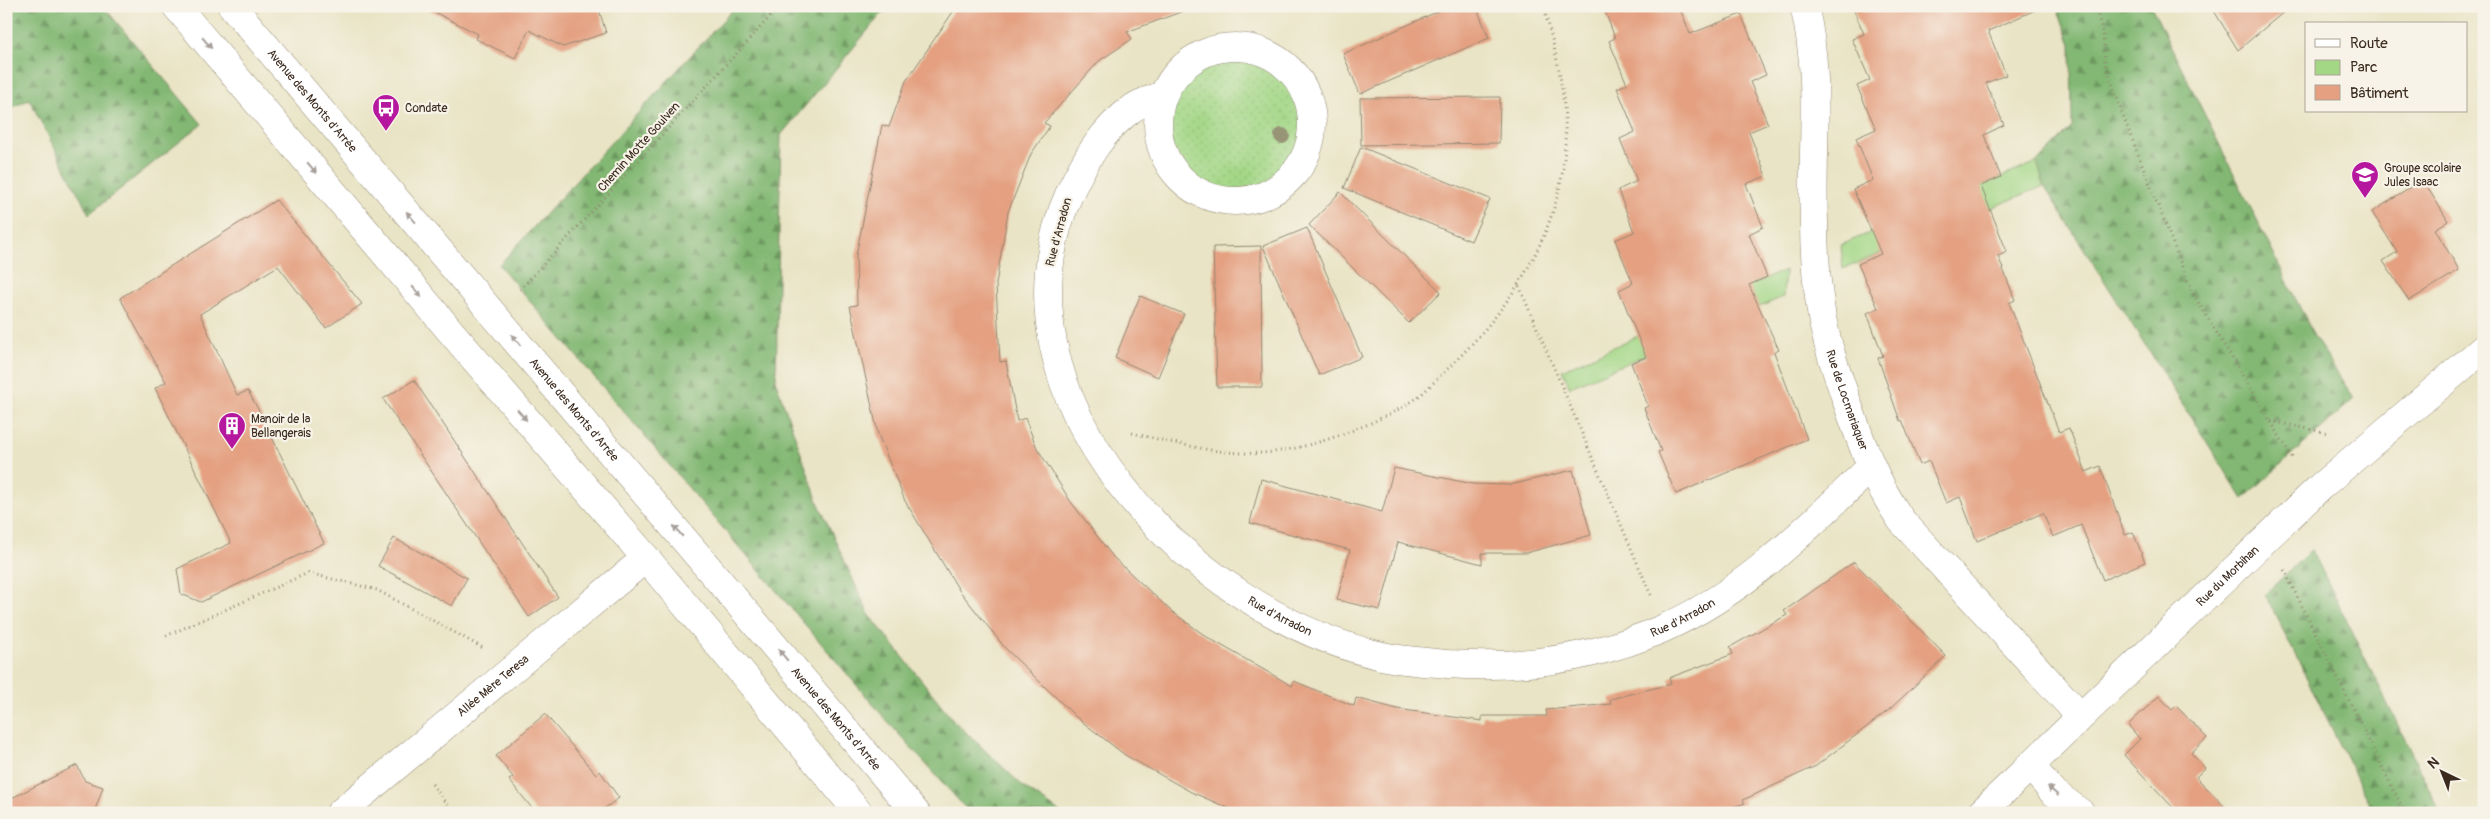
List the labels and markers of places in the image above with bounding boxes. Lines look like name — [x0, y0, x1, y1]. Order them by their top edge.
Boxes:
bus stop icon: Condate — [371, 93, 401, 132]
place label: Condate — [405, 101, 447, 116]
school or university icon: Groupe scolaire Jules Isaac — [2350, 160, 2380, 199]
place label: Groupe scolaire Jules Isaac — [2384, 161, 2461, 190]
building icon: Manoir de la Bellangerais — [217, 411, 247, 450]
place label: Manoir de la Bellangerais — [251, 412, 311, 441]

